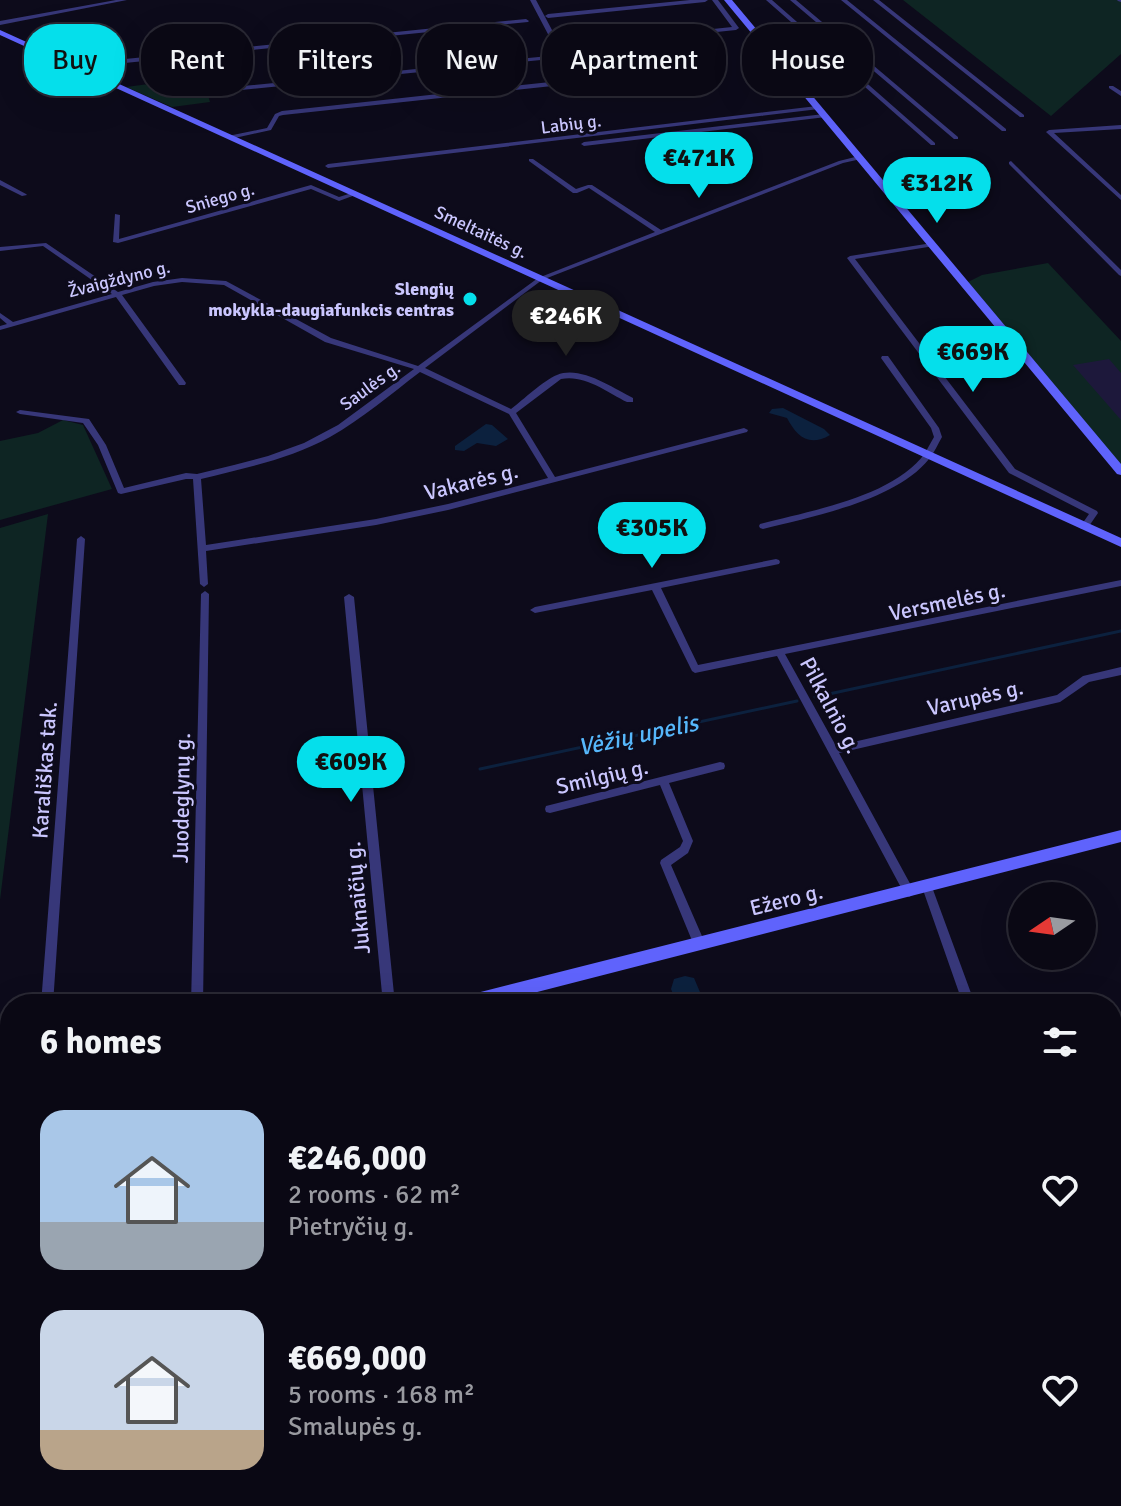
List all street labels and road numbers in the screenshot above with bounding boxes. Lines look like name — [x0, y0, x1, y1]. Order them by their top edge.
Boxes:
street label: Labių g. — [540, 109, 602, 139]
street label: Sniego g. — [183, 178, 257, 218]
street label: Smeltaitės g. — [431, 201, 531, 263]
street label: Žvaigždyno g. — [66, 256, 172, 302]
street label: Saulės g. — [336, 357, 404, 415]
street label: Vakarės g. — [421, 457, 521, 506]
street label: Versmelės g. — [887, 576, 1008, 627]
street label: Pilkalnio g. — [794, 652, 867, 758]
street label: Varupės g. — [925, 673, 1026, 722]
street label: Karališkas tak. — [26, 700, 63, 840]
street label: Juodeglynų g. — [167, 733, 196, 863]
street label: Smilgių g. — [553, 753, 651, 800]
street label: Juknaičių g. — [339, 841, 376, 955]
street label: Ežero g. — [747, 877, 825, 922]

